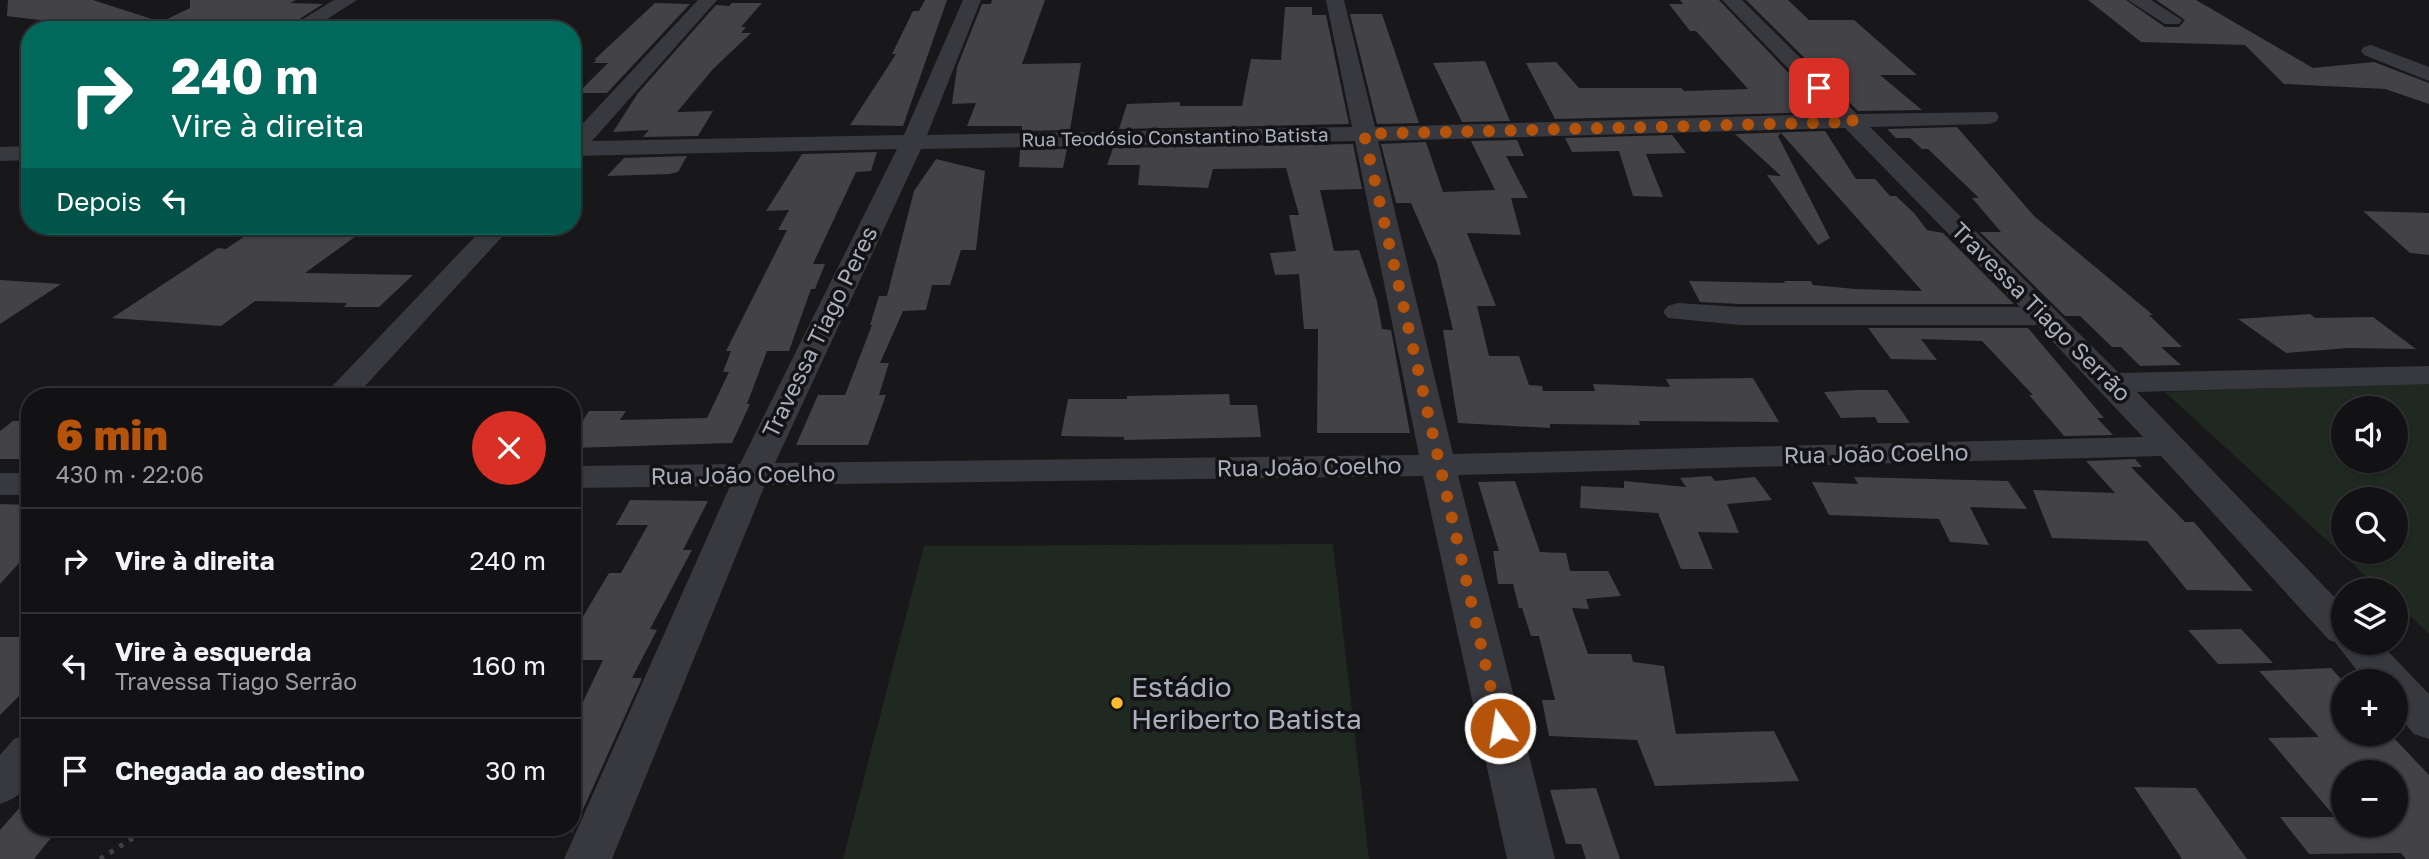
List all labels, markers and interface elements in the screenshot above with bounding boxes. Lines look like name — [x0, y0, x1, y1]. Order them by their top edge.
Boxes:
text: 240 m — [171, 46, 319, 105]
icon: right — [56, 49, 147, 140]
pin — [1789, 58, 1849, 118]
icon: arrive — [1800, 69, 1838, 107]
text: Vire à direita — [171, 106, 364, 144]
street label: Rua Teodósio Constantino Batista — [1021, 122, 1329, 151]
icon: left — [156, 182, 194, 220]
text: Depois — [56, 186, 142, 217]
street label: Travessa Tiago Serrão — [1946, 216, 2137, 407]
street label: Travessa Tiago Peres — [756, 221, 883, 442]
map controls — [2331, 396, 2408, 837]
button: sound — [2331, 396, 2408, 473]
text: 6 min — [56, 409, 168, 459]
button: close — [472, 411, 546, 485]
street label: Rua João Coelho — [1783, 437, 1969, 469]
street label: Rua João Coelho — [1216, 450, 1402, 482]
street label: Rua João Coelho — [650, 458, 836, 490]
text: 430 m · 22:06 — [56, 460, 204, 488]
button: search — [2331, 487, 2408, 564]
icon: right — [56, 542, 94, 580]
text: Vire à direita — [115, 545, 275, 576]
text: 240 m — [469, 545, 546, 576]
button: layers — [2331, 578, 2408, 655]
text: Vire à esquerda — [115, 636, 311, 667]
icon: left — [56, 647, 94, 685]
text: 160 m — [472, 650, 546, 681]
text: Travessa Tiago Serrão — [115, 667, 357, 695]
button: + — [2331, 669, 2408, 746]
place label: Estádio Heriberto Batista — [1131, 670, 1362, 735]
position arrow — [1463, 691, 1537, 765]
marker: Estádio Heriberto Batista — [1109, 695, 1125, 711]
icon: arrive — [56, 752, 94, 790]
text: Chegada ao destino — [115, 755, 365, 786]
text: 30 m — [485, 755, 546, 786]
button: − — [2331, 760, 2408, 837]

